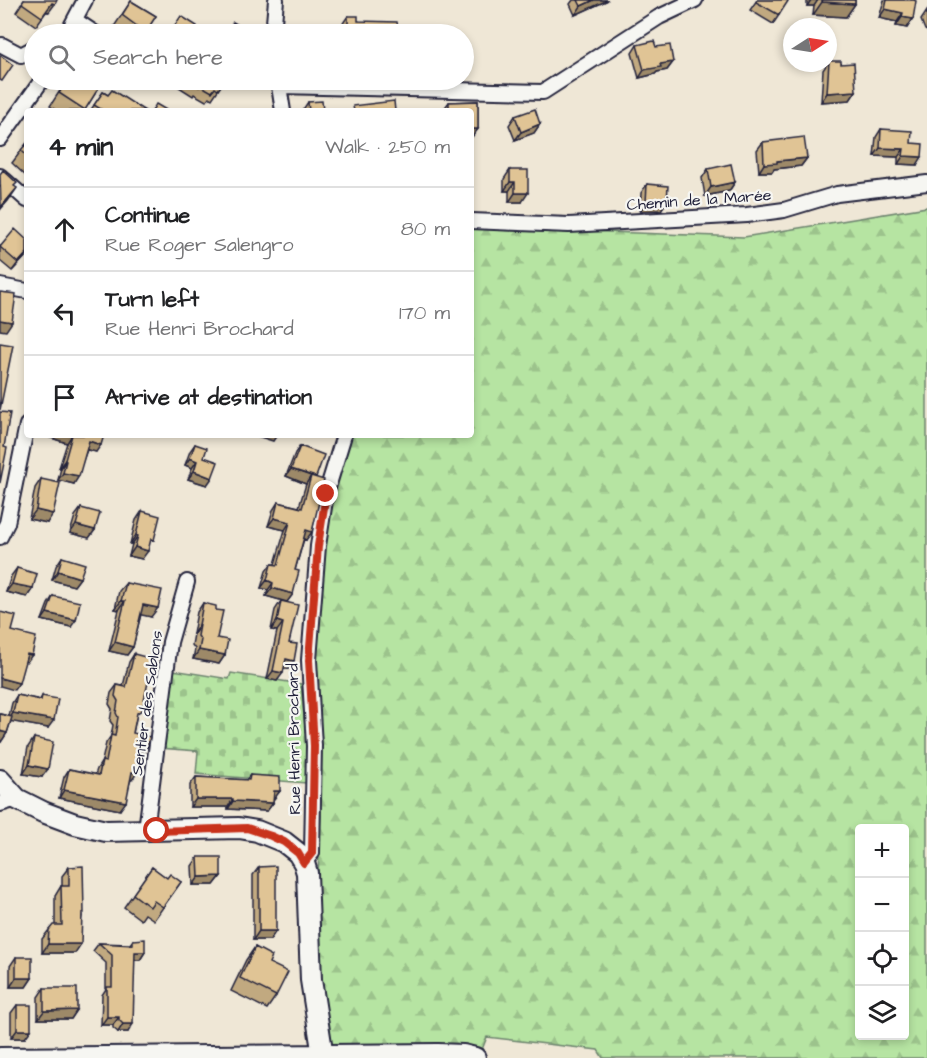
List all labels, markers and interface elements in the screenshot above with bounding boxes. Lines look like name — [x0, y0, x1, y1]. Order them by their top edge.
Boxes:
north arrow — [783, 18, 837, 72]
search box — [24, 24, 474, 90]
icon: search — [45, 41, 78, 74]
text: Search here — [93, 42, 223, 73]
text: 4 min — [48, 129, 113, 165]
text: Walk · 250 m — [325, 133, 450, 161]
street label: Chemin de la Marée — [626, 184, 772, 216]
text: Continue — [105, 200, 190, 231]
icon: ahead — [48, 213, 81, 246]
text: 80 m — [401, 215, 450, 243]
text: Rue Roger Salengro — [105, 231, 294, 259]
text: Turn left — [105, 284, 199, 315]
icon: left — [48, 297, 81, 330]
text: 170 m — [399, 299, 450, 327]
text: Rue Henri Brochard — [105, 315, 294, 343]
icon: arrive — [48, 381, 81, 414]
text: Arrive at destination — [105, 382, 312, 413]
route end — [312, 480, 338, 506]
street label: Sentier des Sablons — [126, 629, 168, 777]
street label: Rue Henri Brochard — [282, 663, 306, 815]
route start — [143, 817, 169, 843]
map controls — [855, 824, 909, 1040]
button: + — [855, 824, 909, 878]
button: − — [855, 878, 909, 932]
button: locate — [855, 932, 909, 986]
button: layers — [855, 986, 909, 1040]

